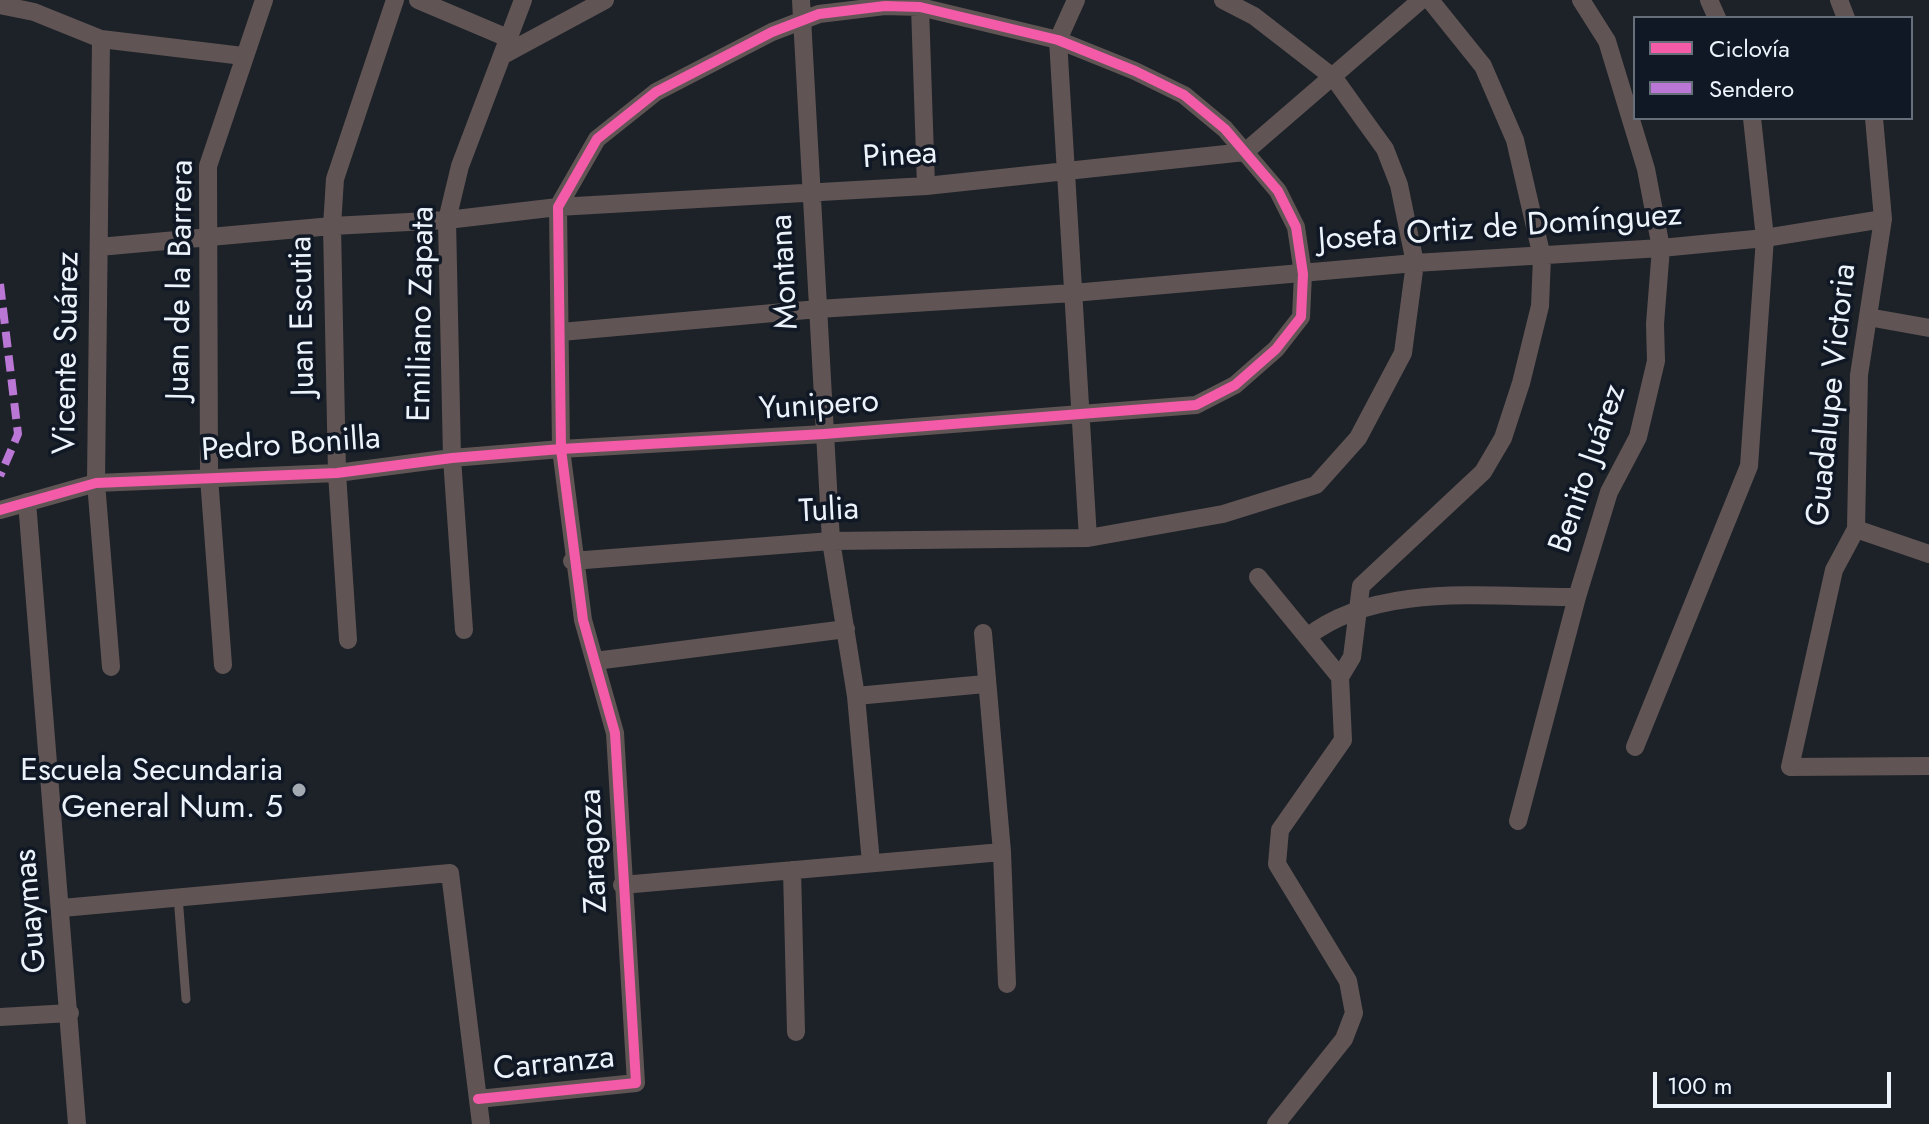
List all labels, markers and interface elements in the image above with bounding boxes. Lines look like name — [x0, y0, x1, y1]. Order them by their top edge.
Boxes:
legend — [1633, 16, 1913, 120]
text: Ciclovía — [1709, 31, 1790, 66]
text: Sendero — [1709, 71, 1794, 106]
street label: Pinea — [861, 135, 939, 179]
street label: Juan de la Barrera — [161, 159, 203, 401]
street label: Josefa Ortiz de Domínguez — [1317, 197, 1683, 261]
street label: Emiliano Zapata — [402, 206, 444, 422]
street label: Montana — [764, 213, 808, 331]
street label: Juan Escutia — [283, 236, 325, 396]
street label: Vicente Suárez — [47, 251, 89, 455]
street label: Guadalupe Victoria — [1800, 262, 1866, 528]
street label: Benito Juárez — [1542, 380, 1636, 558]
street label: Yunipero — [758, 384, 880, 430]
street label: Pedro Bonilla — [200, 421, 382, 471]
street label: Tulia — [798, 491, 860, 533]
place label: Escuela Secundaria General Num. 5 — [20, 753, 283, 828]
marker: Escuela Secundaria General Num. 5 — [290, 781, 308, 799]
street label: Zaragoza — [573, 788, 617, 914]
street label: Guaymas — [7, 847, 57, 975]
street label: Carranza — [492, 1040, 616, 1090]
scale bar — [1657, 1056, 1895, 1106]
text: 100 m — [1667, 1068, 1733, 1103]

